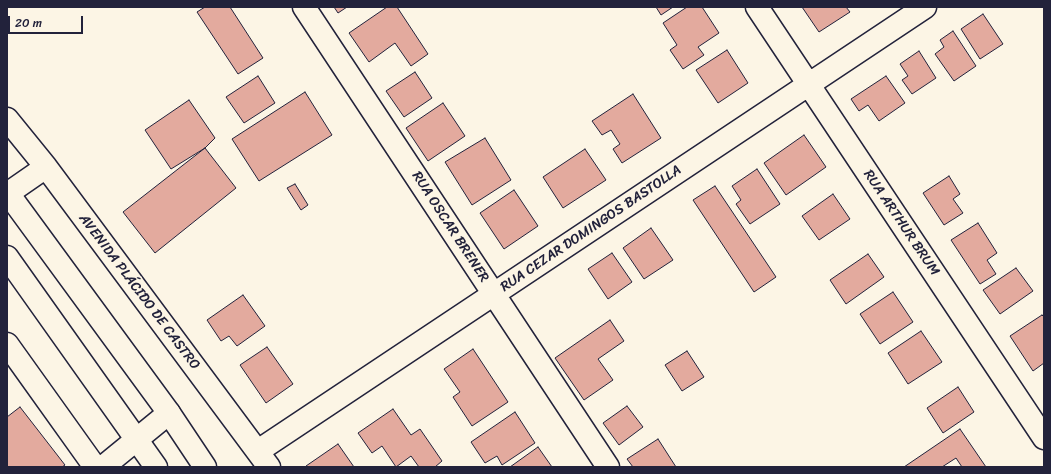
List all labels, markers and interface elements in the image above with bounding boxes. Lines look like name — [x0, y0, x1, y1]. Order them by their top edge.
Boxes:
scale bar — [10, 8, 85, 34]
text: 20 m — [15, 12, 42, 34]
street label: RUA CEZAR DOMINGOS BASTOLLA — [498, 162, 684, 296]
street label: RUA ARTHUR BRUM — [859, 167, 943, 279]
street label: RUA OSCAR BRENER — [408, 168, 492, 286]
street label: AVENIDA PLÁCIDO DE CASTRO — [75, 211, 203, 373]

